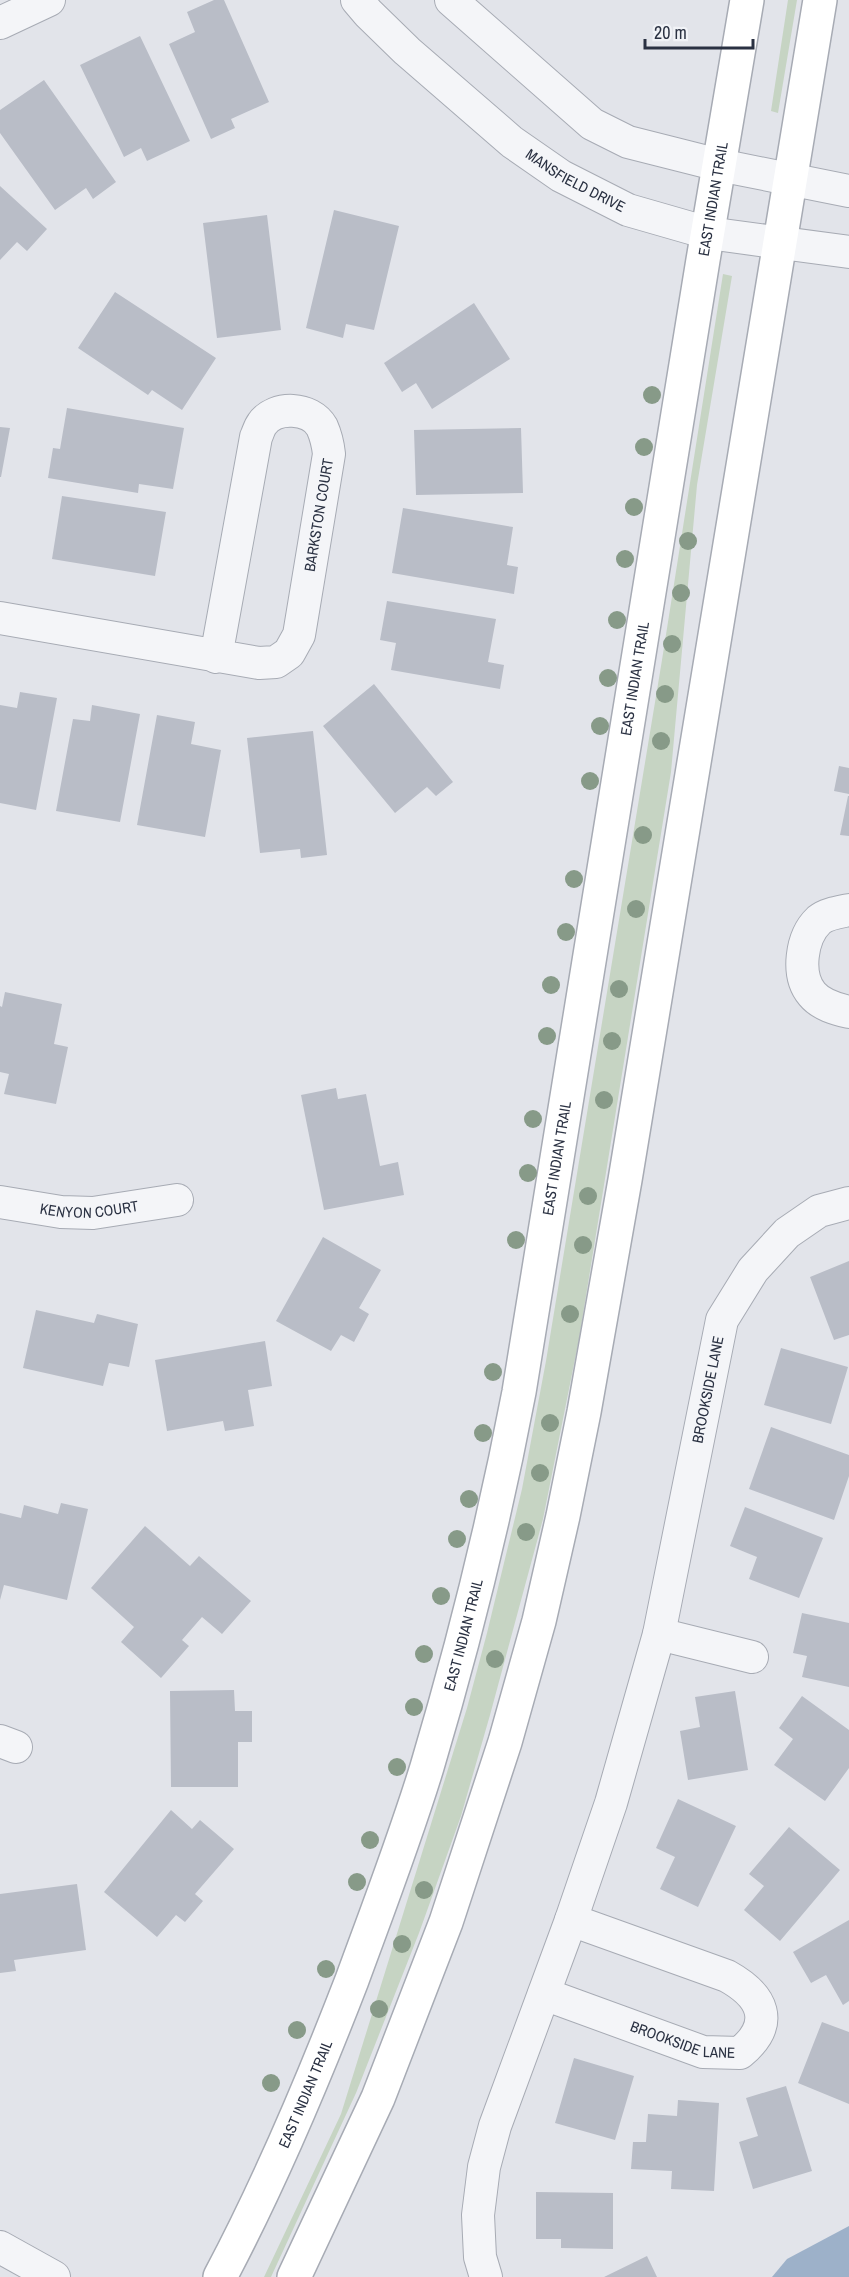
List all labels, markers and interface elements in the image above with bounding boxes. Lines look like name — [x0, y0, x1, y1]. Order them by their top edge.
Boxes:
scale bar — [645, 12, 753, 50]
text: 20 m — [654, 20, 687, 45]
street label: EAST INDIAN TRAIL — [693, 140, 733, 258]
street label: MANSFIELD DRIVE — [522, 144, 629, 217]
street label: BARKSTON COURT — [299, 456, 338, 573]
street label: EAST INDIAN TRAIL — [615, 620, 654, 737]
street label: EAST INDIAN TRAIL — [537, 1100, 576, 1217]
street label: KENYON COURT — [38, 1195, 140, 1223]
street label: BROOKSIDE LANE — [687, 1334, 729, 1445]
street label: EAST INDIAN TRAIL — [438, 1576, 488, 1693]
street label: BROOKSIDE LANE — [628, 2015, 735, 2063]
street label: EAST INDIAN TRAIL — [273, 2037, 337, 2151]

